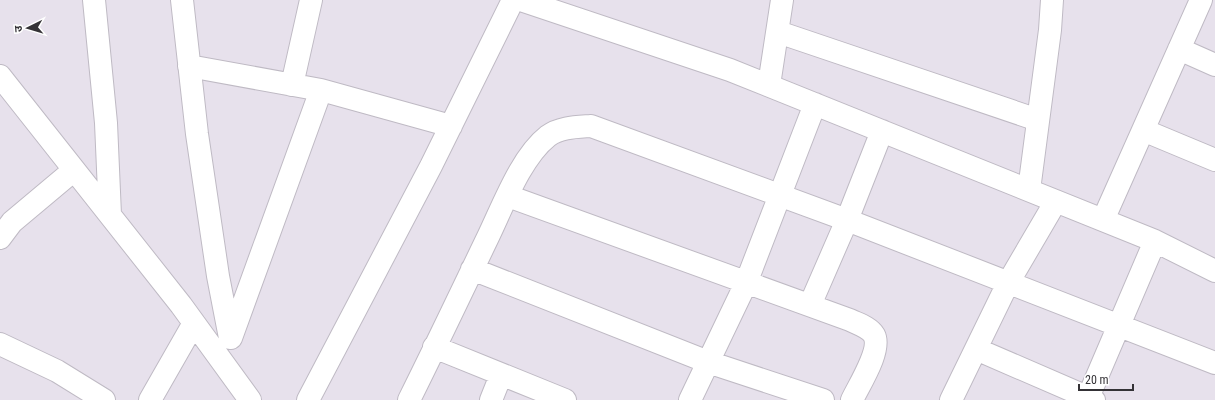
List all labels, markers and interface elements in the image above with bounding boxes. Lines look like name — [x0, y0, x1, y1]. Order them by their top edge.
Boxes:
north arrow — [8, 8, 48, 48]
text: उ — [12, 24, 25, 33]
scale bar — [1079, 366, 1133, 392]
text: 20 m — [1085, 373, 1109, 387]

